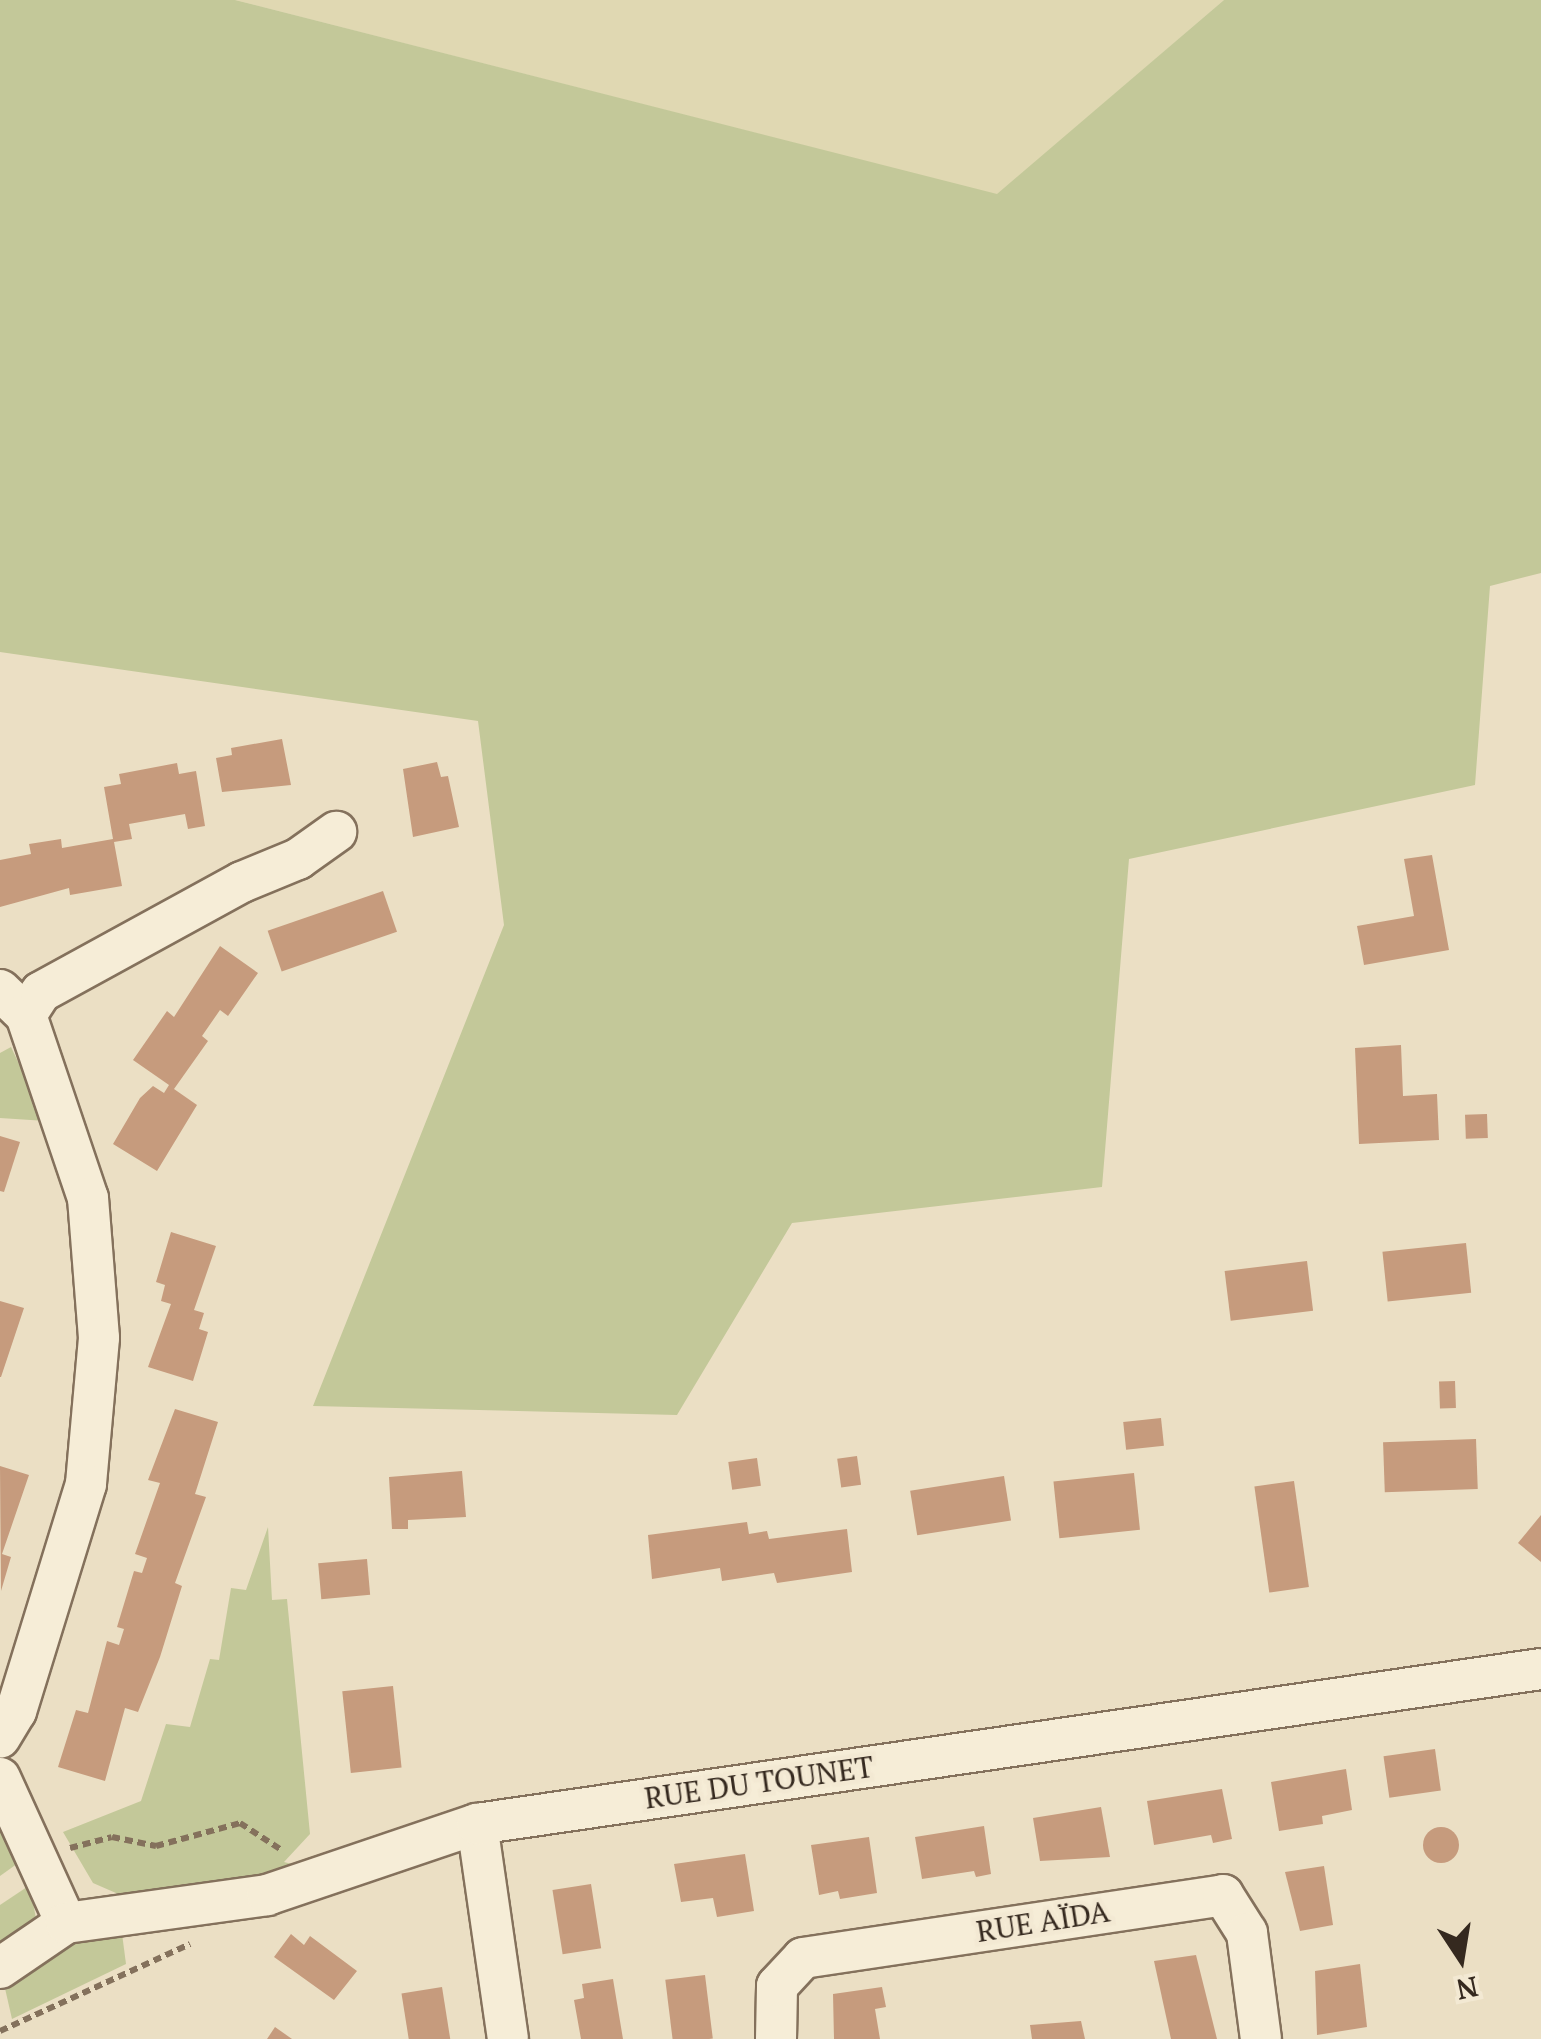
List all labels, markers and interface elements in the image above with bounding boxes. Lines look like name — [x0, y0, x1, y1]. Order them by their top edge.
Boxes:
street label: RUE DU TOUNET — [642, 1748, 876, 1816]
street label: RUE AÏDA — [973, 1893, 1113, 1949]
north arrow — [1411, 1909, 1511, 2009]
text: N — [1453, 1969, 1482, 2009]

